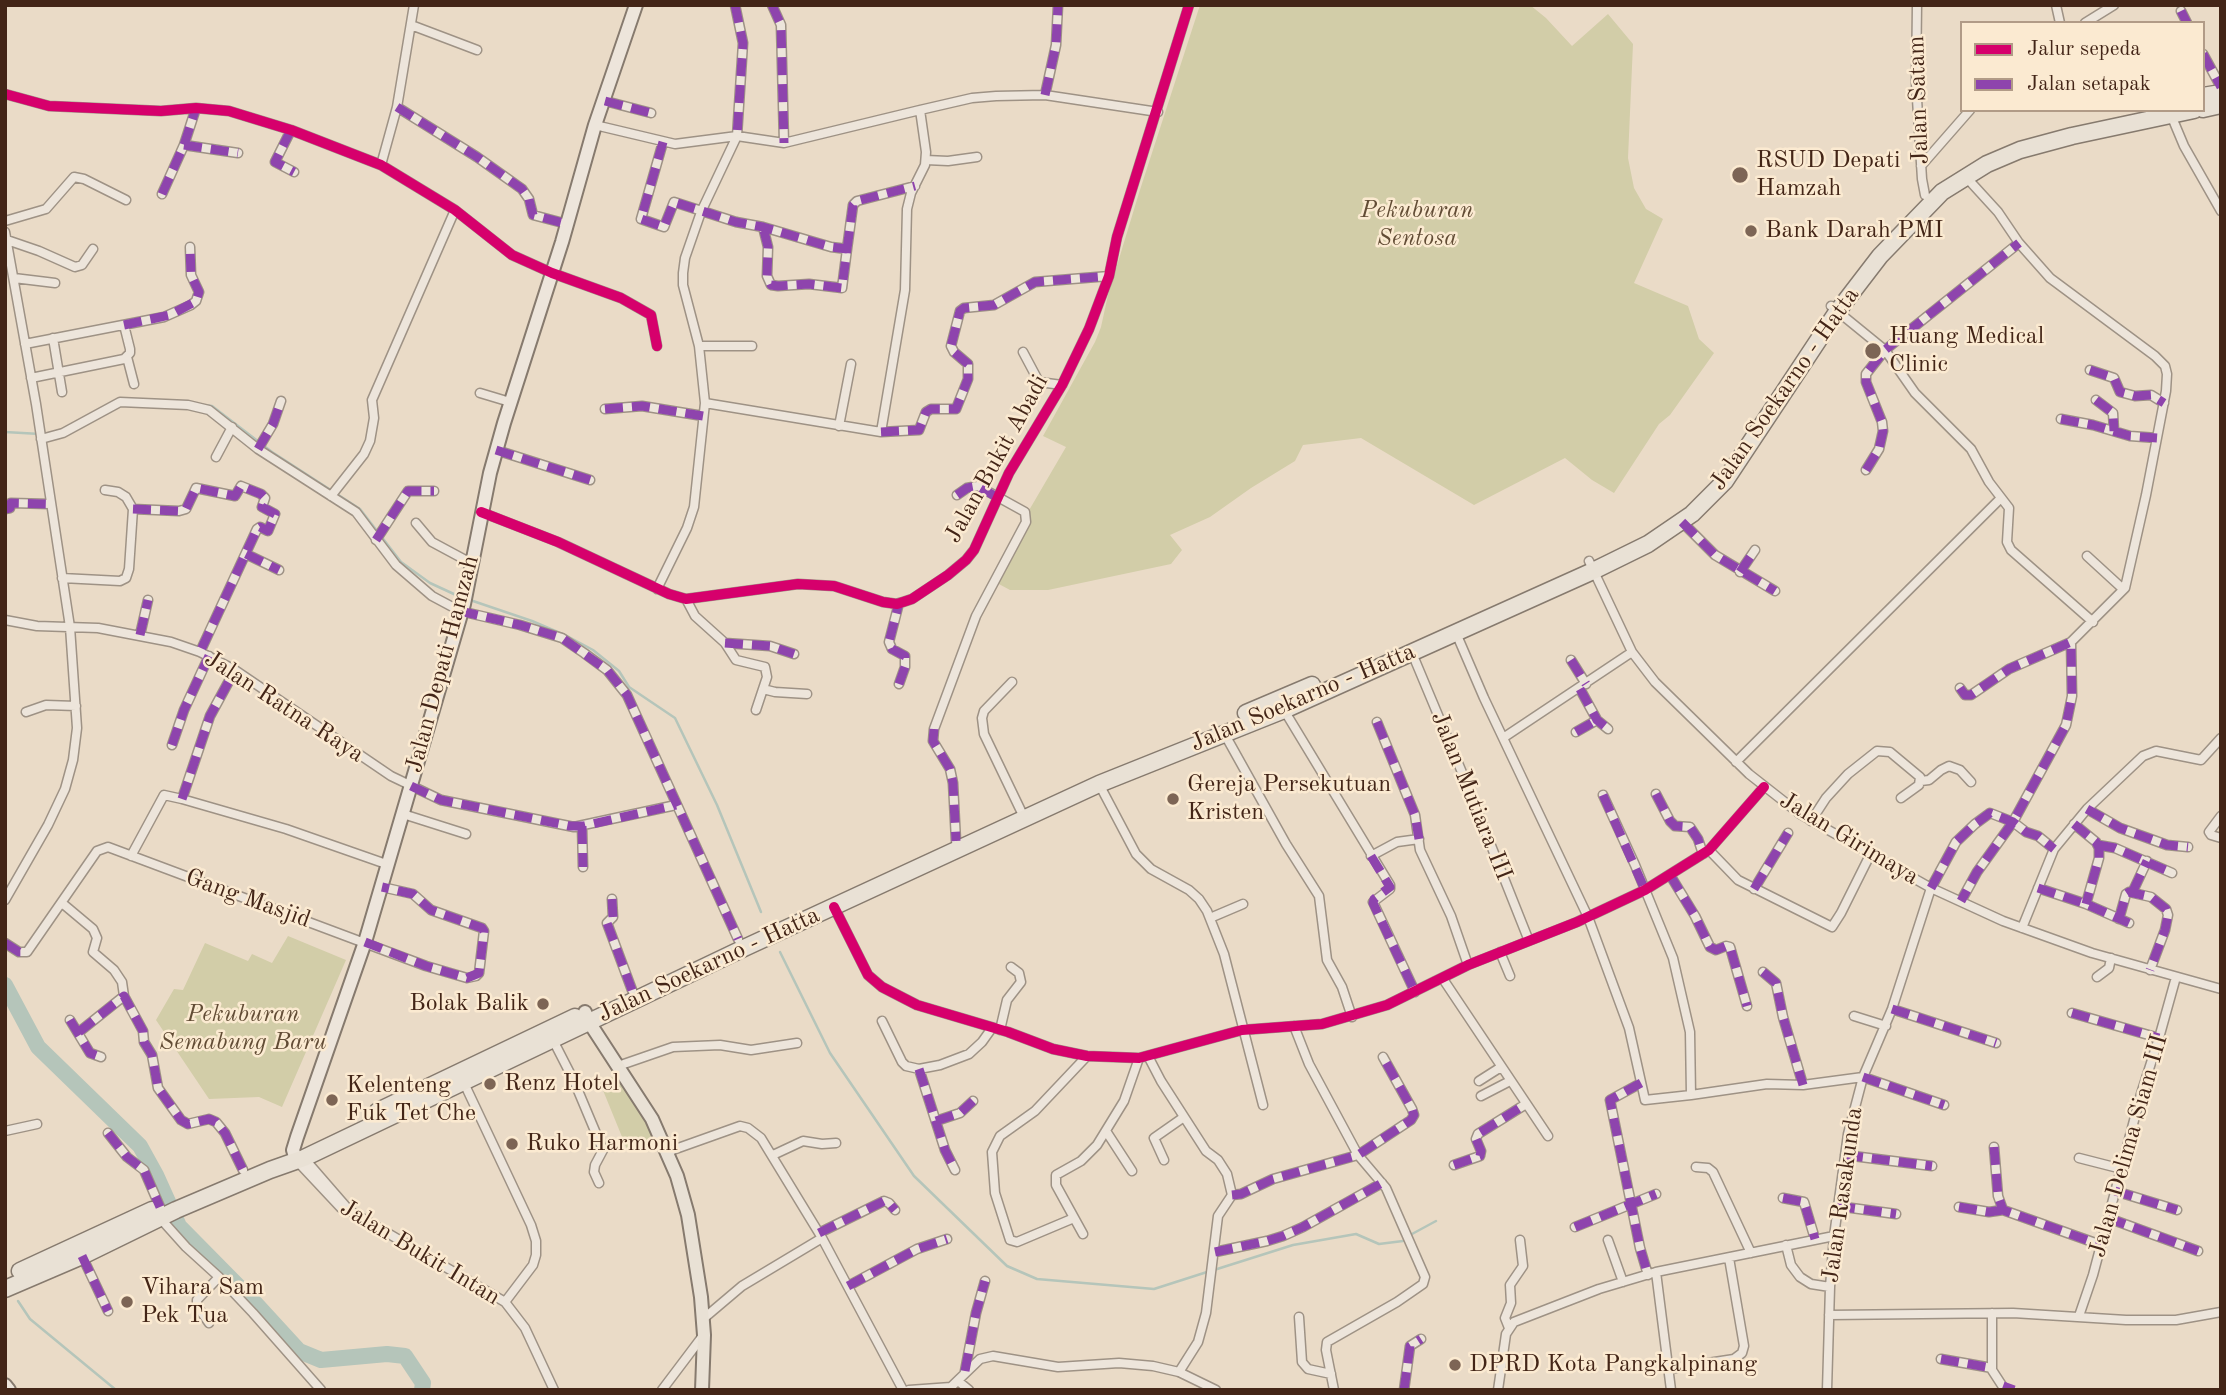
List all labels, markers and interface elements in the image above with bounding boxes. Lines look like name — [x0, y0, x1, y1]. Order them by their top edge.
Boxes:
legend — [1960, 21, 2205, 112]
street label: Jalan Satam — [1902, 35, 1936, 165]
text: Jalur sepeda — [2027, 39, 2141, 60]
text: Jalan setapak — [2027, 74, 2151, 95]
place label: RSUD Depati Hamzah — [1756, 147, 1901, 203]
marker: RSUD Depati Hamzah — [1730, 165, 1750, 185]
park label: Pekuburan Sentosa — [1360, 197, 1474, 253]
place label: Bank Darah PMI — [1765, 217, 1944, 245]
marker: Bank Darah PMI — [1743, 223, 1759, 239]
street label: Jalan Soekarno - Hatta — [1704, 282, 1866, 496]
place label: Huang Medical Clinic — [1889, 323, 2044, 379]
marker: Huang Medical Clinic — [1863, 341, 1883, 361]
street label: Jalan Bukit Abadi — [939, 370, 1055, 548]
street label: Jalan Depati Hamzah — [400, 552, 486, 776]
street label: Jalan Soekarno - Hatta — [1186, 638, 1420, 758]
street label: Jalan Ratna Raya — [199, 645, 369, 769]
street label: Jalan Mutiara III — [1424, 707, 1518, 885]
place label: Gereja Persekutuan Kristen — [1187, 771, 1391, 827]
street label: Jalan Girimaya — [1774, 786, 1924, 892]
marker: Gereja Persekutuan Kristen — [1165, 791, 1181, 807]
street label: Gang Masjid — [182, 863, 314, 935]
street label: Jalan Soekarno - Hatta — [594, 901, 824, 1029]
place label: Bolak Balik — [409, 990, 529, 1018]
marker: Bolak Balik — [535, 996, 551, 1012]
park label: Pekuburan Semabung Baru — [159, 1001, 327, 1057]
street label: Jalan Delima Siam III — [2083, 1031, 2175, 1261]
place label: Renz Hotel — [504, 1070, 619, 1098]
place label: Kelenteng Fuk Tet Che — [346, 1072, 476, 1128]
marker: Renz Hotel — [482, 1076, 498, 1092]
marker: Kelenteng Fuk Tet Che — [324, 1092, 340, 1108]
street label: Jalan Rasakunda — [1816, 1105, 1870, 1285]
place label: Ruko Harmoni — [526, 1130, 678, 1158]
marker: Ruko Harmoni — [504, 1136, 520, 1152]
street label: Jalan Bukit Intan — [335, 1194, 505, 1312]
place label: Vihara Sam Pek Tua — [141, 1274, 264, 1330]
marker: Vihara Sam Pek Tua — [119, 1294, 135, 1310]
place label: DPRD Kota Pangkalpinang — [1469, 1351, 1757, 1379]
marker: DPRD Kota Pangkalpinang — [1447, 1357, 1463, 1373]

